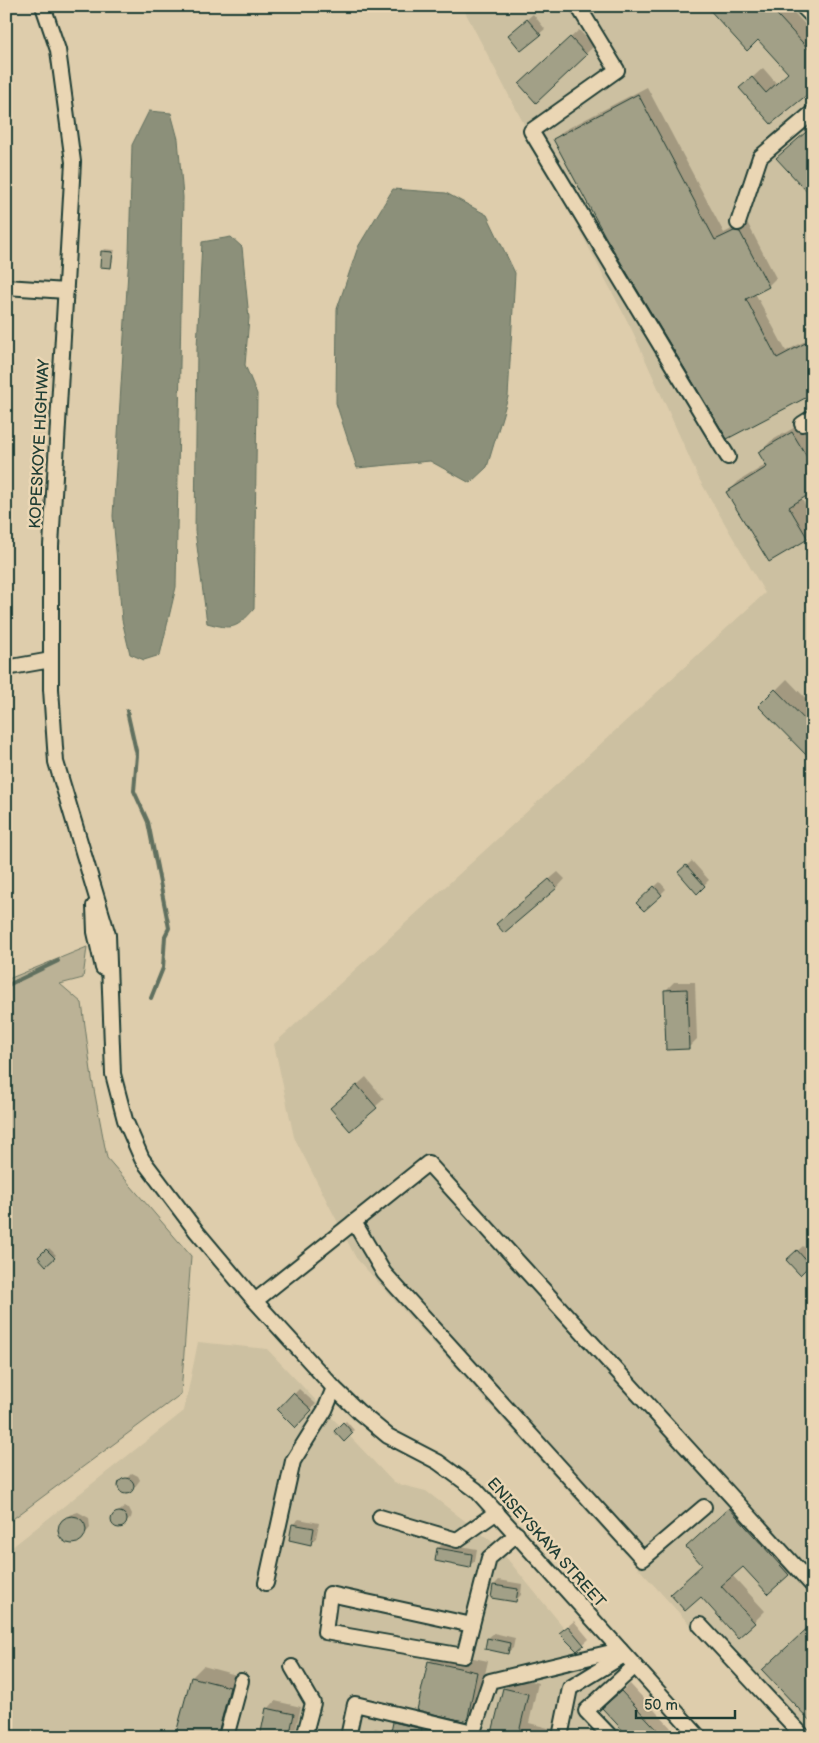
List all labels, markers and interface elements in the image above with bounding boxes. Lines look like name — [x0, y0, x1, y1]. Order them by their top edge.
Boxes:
street label: KOPESKOYE HIGHWAY — [26, 358, 54, 529]
street label: ENISEYSKAYA STREET — [483, 1474, 610, 1612]
scale bar — [636, 1688, 735, 1720]
text: 50 m — [644, 1696, 678, 1715]

